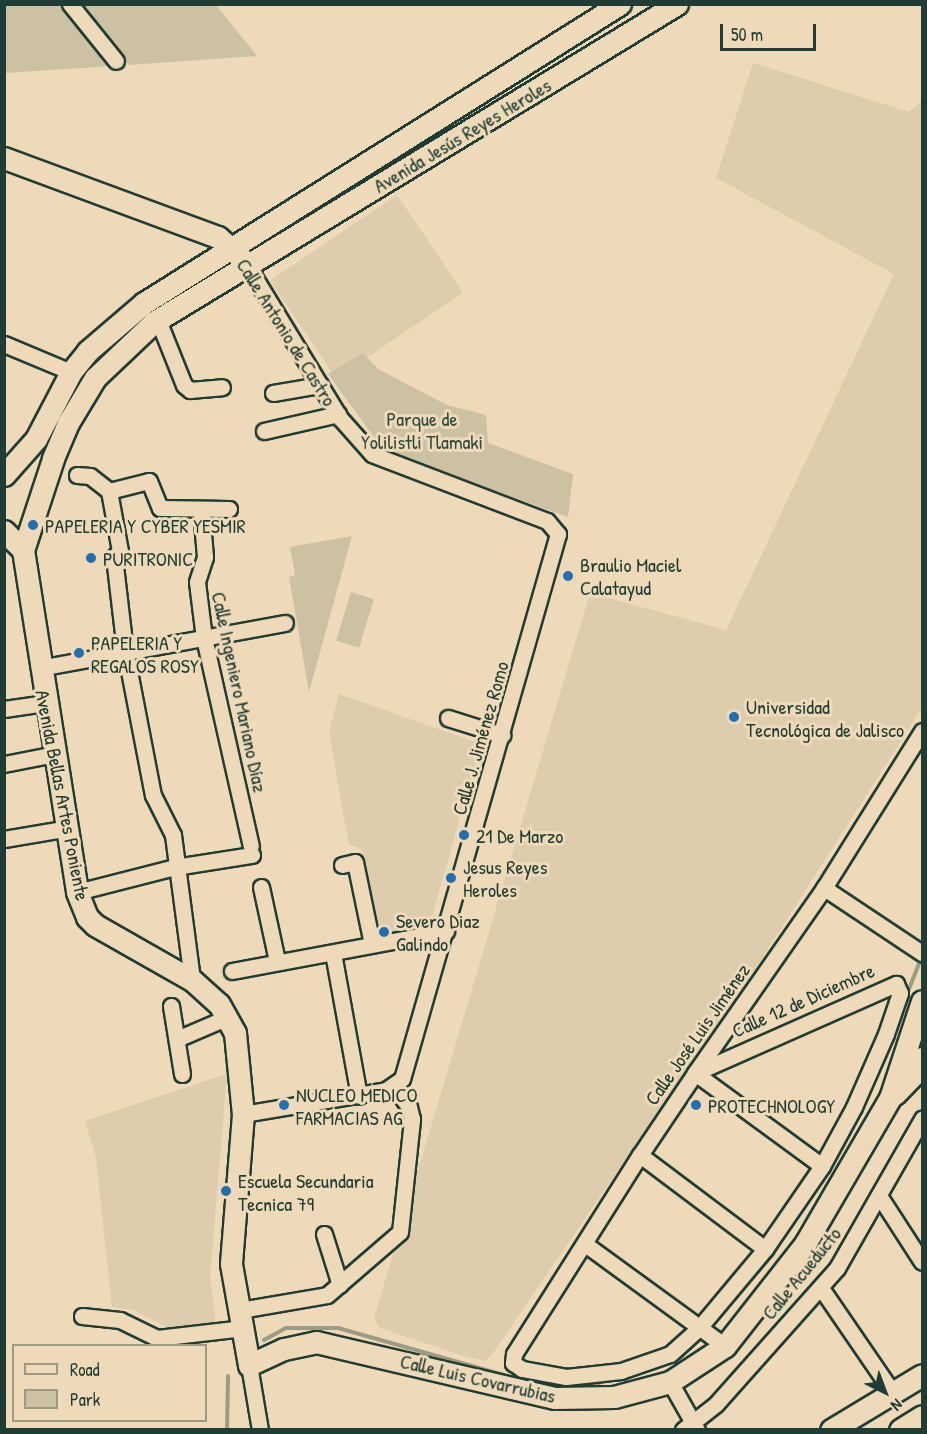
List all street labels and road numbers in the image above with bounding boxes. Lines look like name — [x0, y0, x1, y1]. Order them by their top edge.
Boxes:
street label: Avenida Jesús Reyes Heroles — [369, 73, 555, 197]
street label: Calle Antonio de Castro — [232, 254, 342, 410]
street label: Calle Ingeniero Mariano Díaz — [207, 590, 273, 794]
street label: Calle J. Jiménez Romo — [447, 658, 513, 818]
street label: Avenida Bellas Artes Poniente — [31, 688, 95, 902]
street label: Calle 12 de Diciembre — [728, 958, 878, 1042]
street label: Calle José Luis Jiménez — [639, 959, 755, 1109]
street label: Calle Acueducto — [756, 1222, 846, 1324]
street label: Calle Luis Covarrubias — [398, 1348, 558, 1408]

